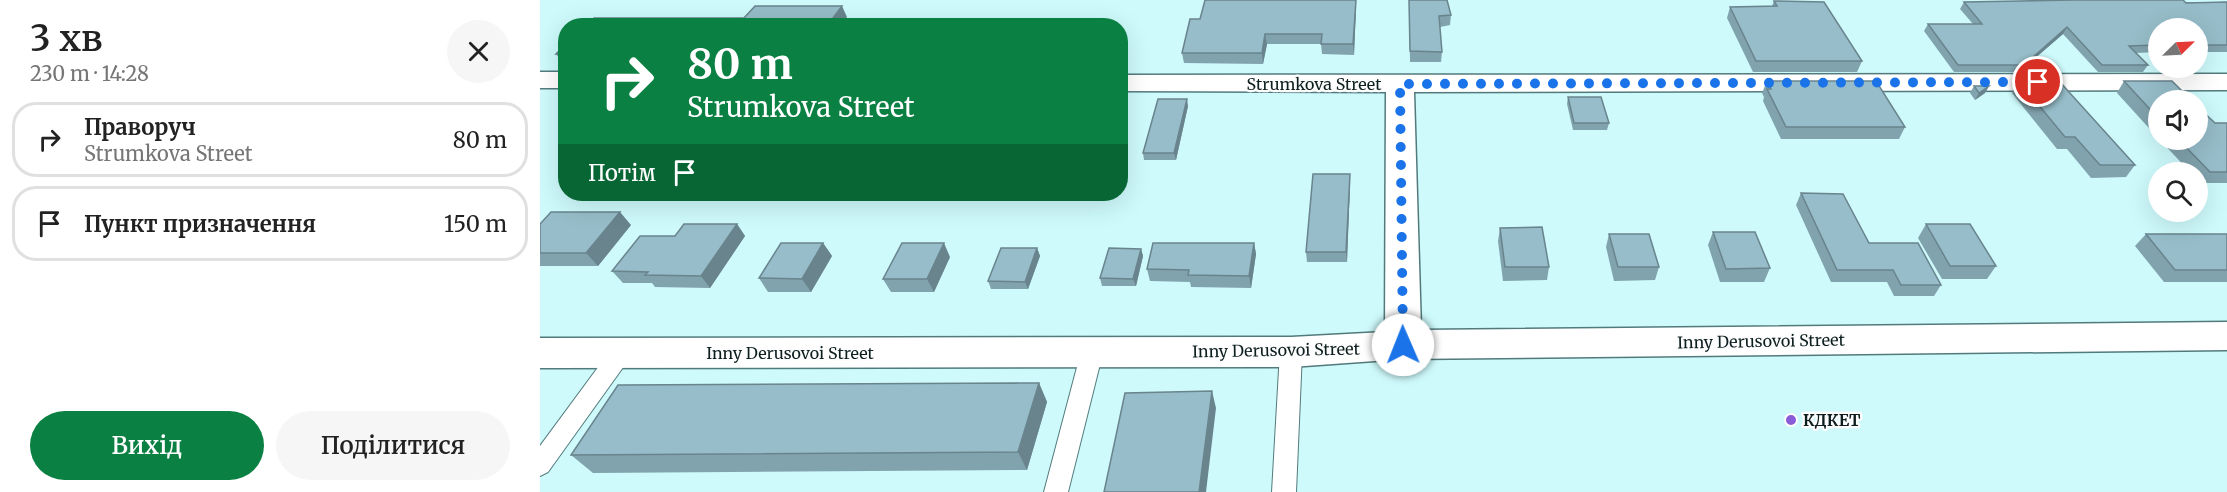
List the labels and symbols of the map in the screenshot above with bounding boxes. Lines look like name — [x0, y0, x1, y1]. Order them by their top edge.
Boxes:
north arrow — [2148, 18, 2208, 78]
pin — [2012, 56, 2063, 107]
street label: Strumkova Street — [1247, 74, 1382, 94]
position arrow — [1371, 313, 1435, 377]
street label: Inny Derusovoi Street — [1677, 330, 1846, 352]
street label: Inny Derusovoi Street — [1192, 339, 1361, 361]
street label: Inny Derusovoi Street — [706, 343, 875, 363]
place label: КДКЕТ — [1803, 410, 1861, 430]
marker: КДКЕТ — [1784, 413, 1798, 427]

